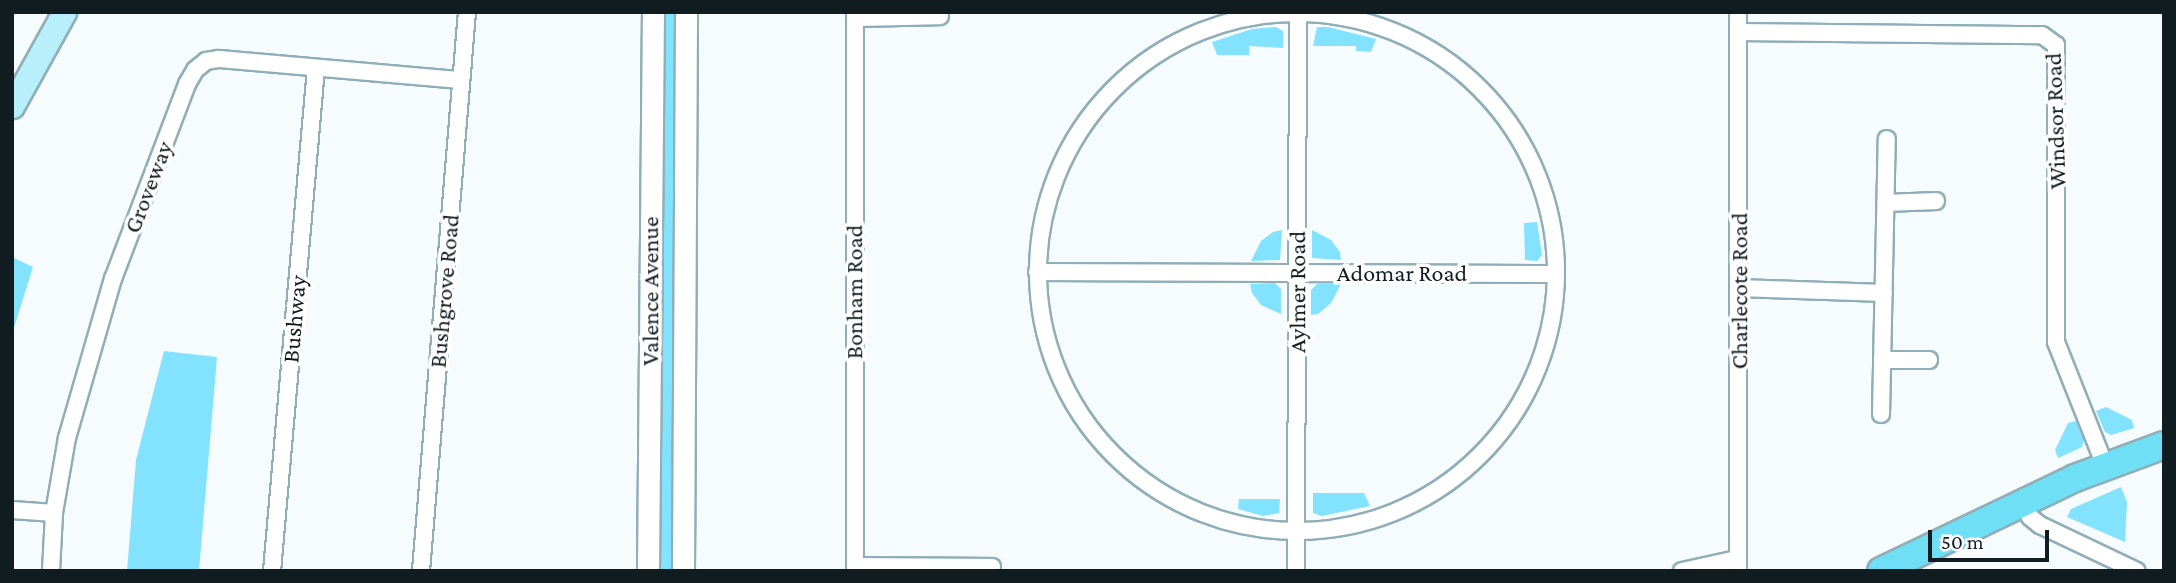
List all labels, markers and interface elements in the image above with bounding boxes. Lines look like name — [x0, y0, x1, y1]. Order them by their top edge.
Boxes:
street label: Windsor Road — [2038, 52, 2072, 190]
street label: Groveway — [117, 137, 179, 237]
street label: Bushgrove Road — [423, 213, 465, 369]
street label: Charlecote Road — [1725, 213, 1753, 369]
street label: Valence Avenue — [636, 216, 664, 366]
street label: Bonham Road — [840, 225, 868, 359]
street label: Aylmer Road — [1283, 231, 1311, 353]
street label: Adomar Road — [1337, 259, 1467, 287]
street label: Bushway — [276, 274, 312, 364]
scale bar — [1931, 516, 2052, 560]
text: 50 m — [1941, 530, 1984, 554]

